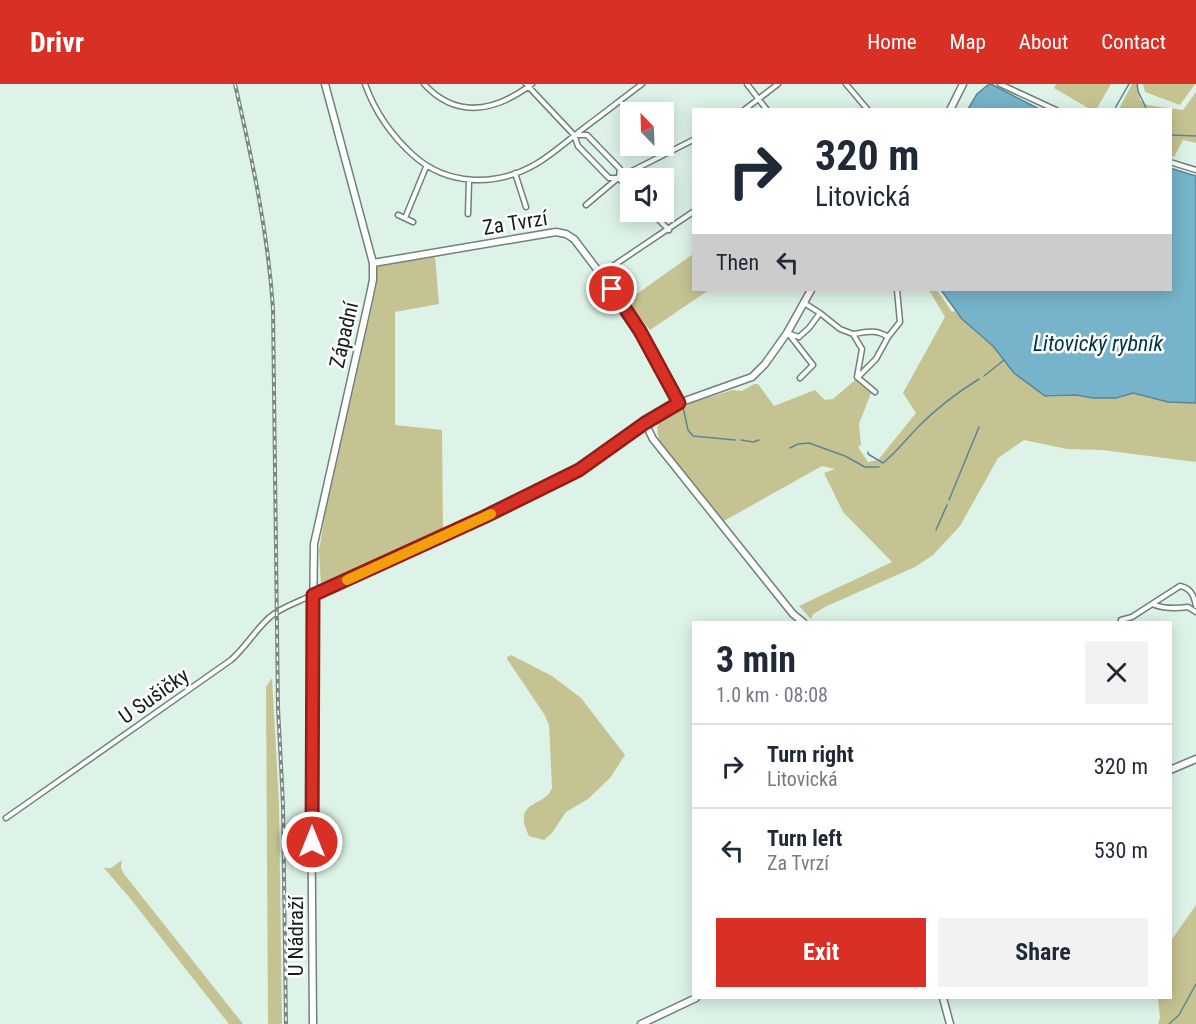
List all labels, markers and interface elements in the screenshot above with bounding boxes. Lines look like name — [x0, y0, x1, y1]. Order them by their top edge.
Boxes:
text: Drivr — [30, 26, 84, 59]
text: Home — [867, 30, 917, 54]
text: Map — [950, 30, 986, 54]
text: About — [1019, 30, 1068, 54]
text: Contact — [1101, 30, 1166, 54]
north arrow — [620, 102, 674, 156]
map controls — [620, 102, 674, 222]
text: 320 m — [815, 131, 920, 180]
icon: right — [716, 132, 794, 210]
button: sound — [620, 168, 674, 222]
text: Litovická — [815, 181, 910, 213]
street label: Za Tvrzí — [481, 206, 550, 240]
icon: left — [771, 246, 804, 279]
text: Then — [716, 250, 759, 275]
pin — [586, 263, 637, 314]
icon: arrive — [595, 272, 628, 305]
street label: Západní — [325, 299, 363, 370]
water label: Litovický rybník — [1033, 331, 1163, 356]
text: 3 min — [716, 639, 796, 681]
button: close — [1085, 641, 1148, 704]
street label: U Sušičky — [114, 663, 194, 729]
text: 1.0 km · 08:08 — [716, 683, 828, 707]
text: Turn right — [767, 742, 854, 767]
icon: right — [716, 750, 749, 783]
text: 320 m — [1094, 754, 1148, 779]
text: Litovická — [767, 767, 838, 791]
position arrow — [280, 810, 344, 874]
text: Turn left — [767, 826, 842, 851]
icon: left — [716, 834, 749, 867]
text: 530 m — [1094, 838, 1148, 863]
text: Za Tvrzí — [767, 851, 829, 875]
street label: U Nádraží — [284, 895, 308, 976]
button: Exit — [716, 918, 926, 987]
button: Share — [938, 918, 1148, 987]

